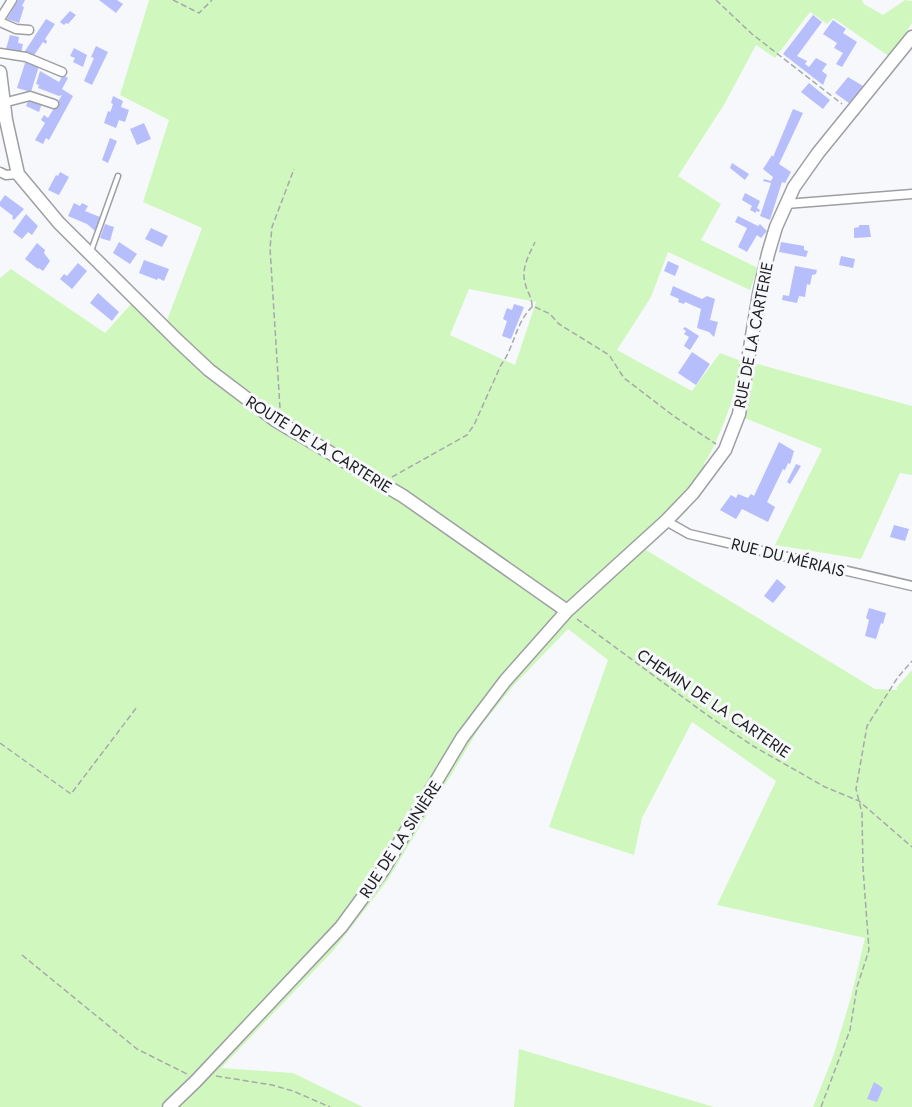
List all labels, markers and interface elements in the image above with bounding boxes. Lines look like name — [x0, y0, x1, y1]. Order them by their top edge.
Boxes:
street label: RUE DE LA CARTERIE — [728, 260, 779, 410]
street label: ROUTE DE LA CARTERIE — [241, 390, 396, 499]
street label: RUE DU MÉRIAIS — [729, 532, 847, 583]
street label: CHEMIN DE LA CARTERIE — [632, 643, 795, 764]
street label: RUE DE LA SINIÈRE — [354, 776, 447, 902]

